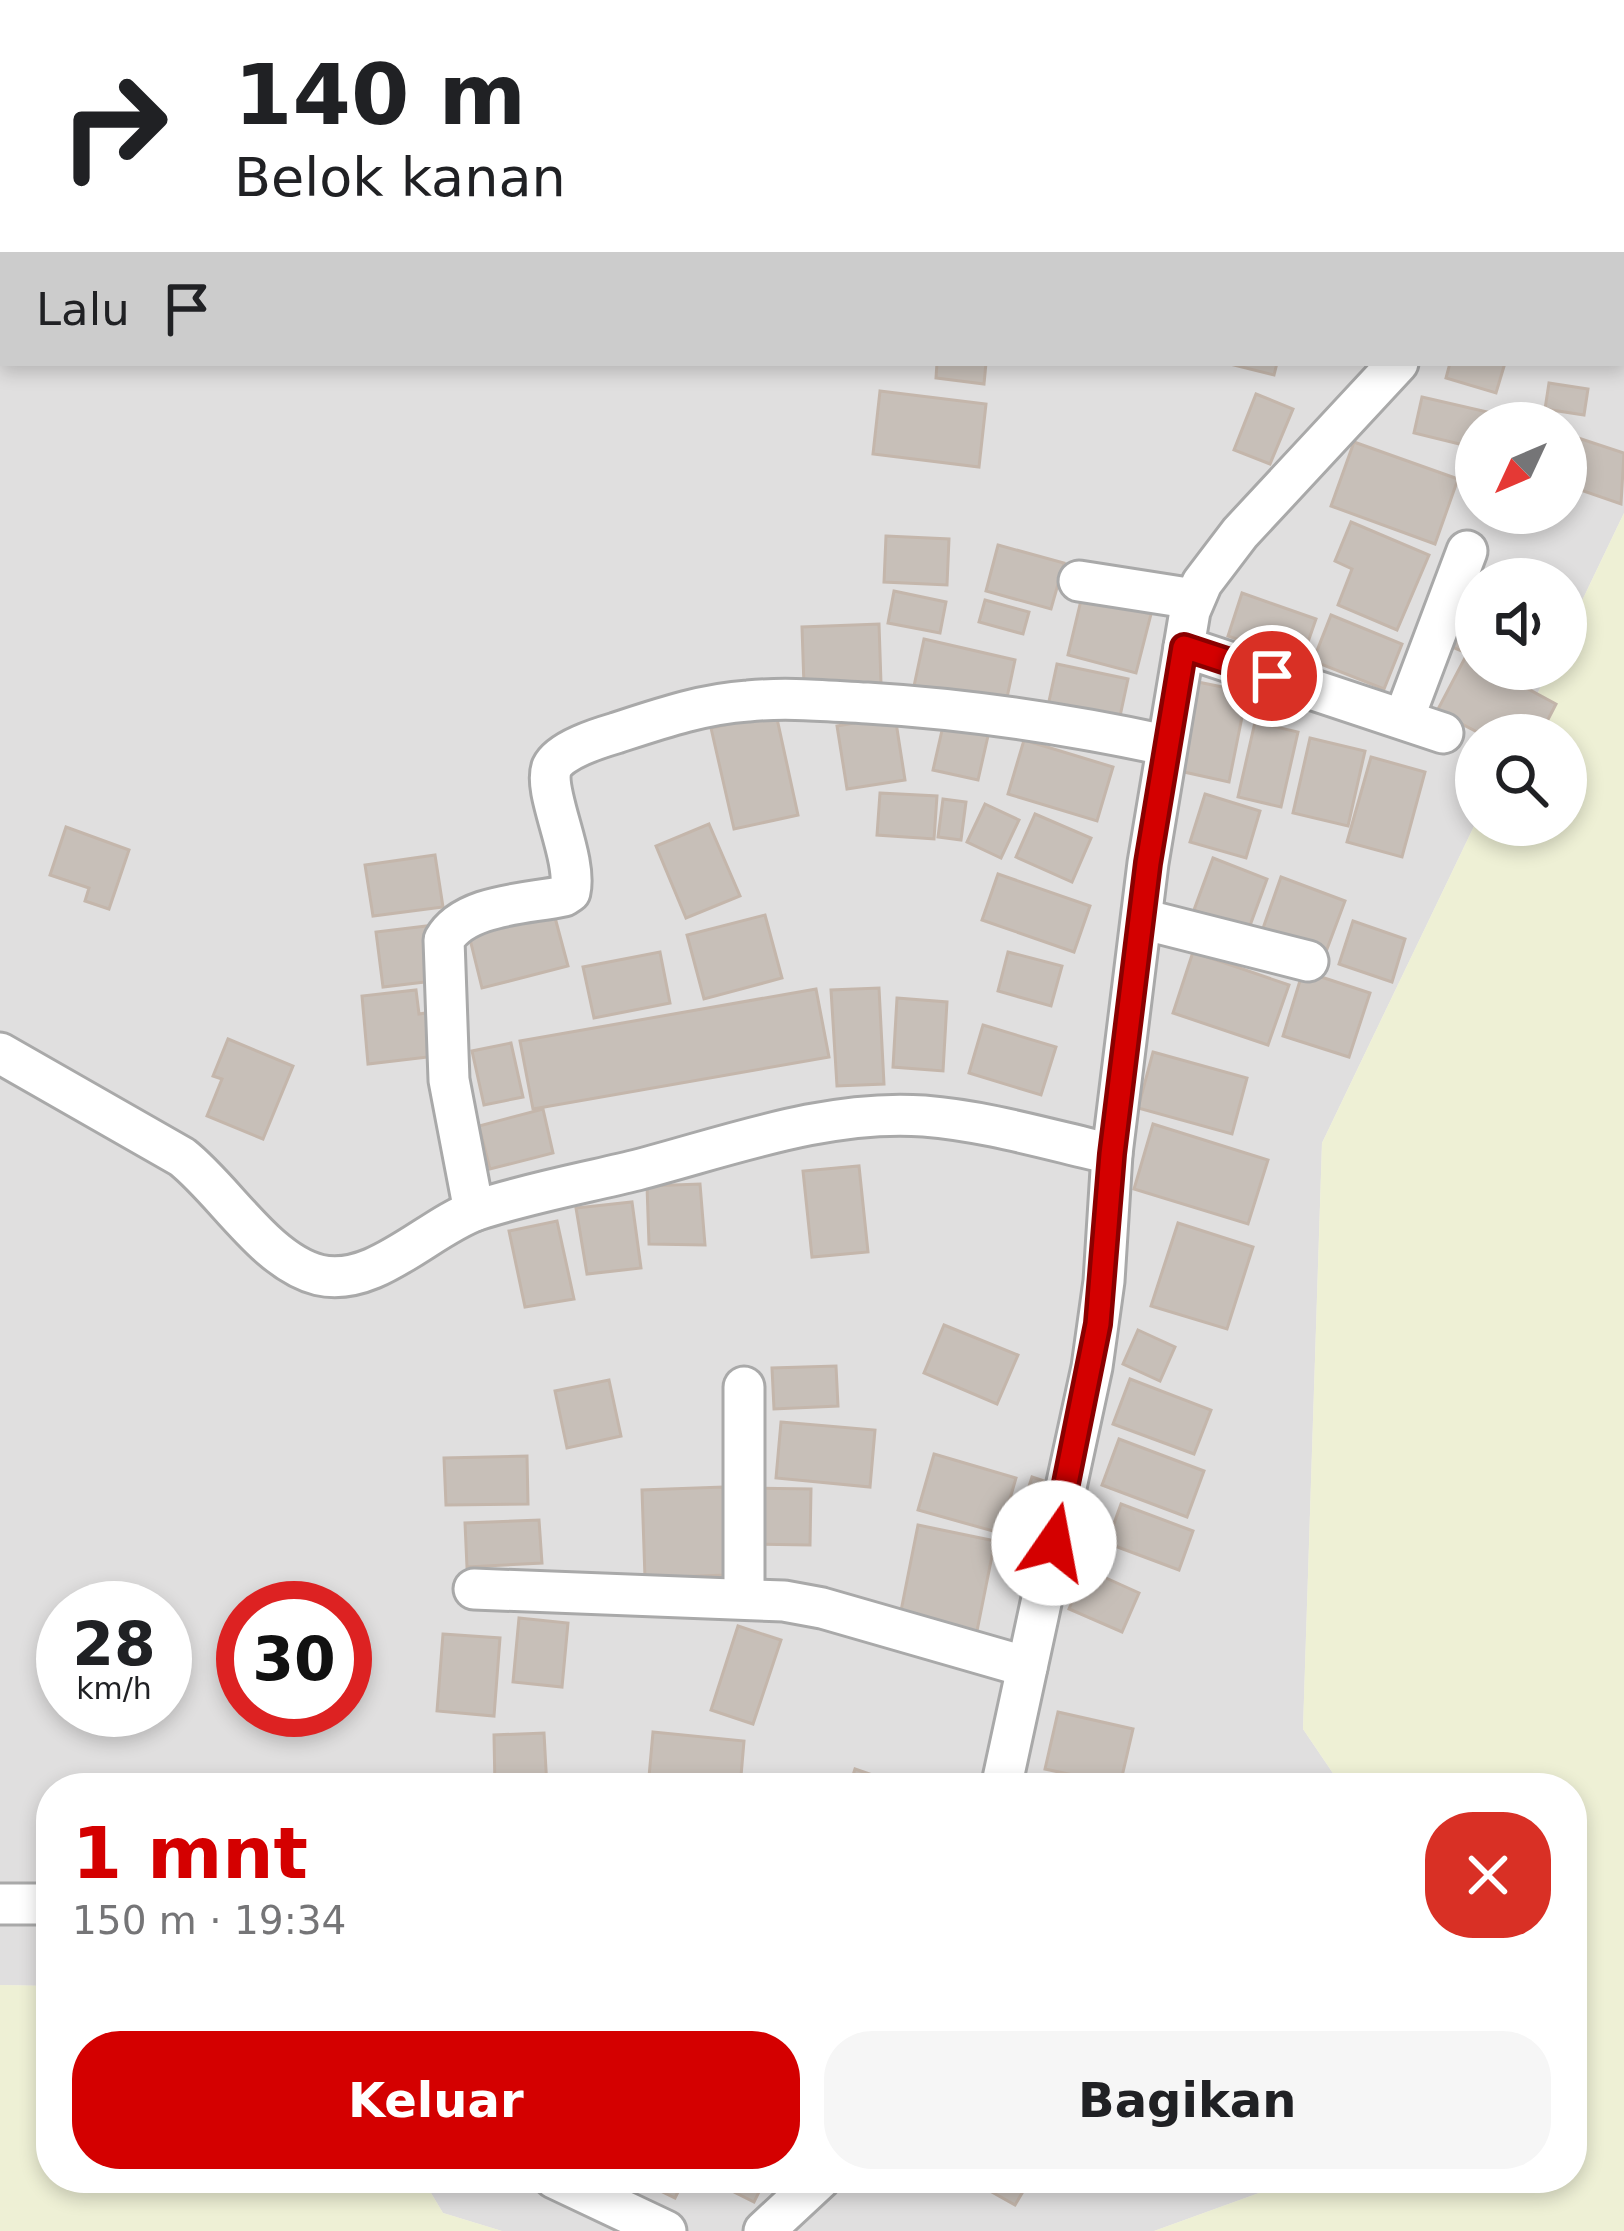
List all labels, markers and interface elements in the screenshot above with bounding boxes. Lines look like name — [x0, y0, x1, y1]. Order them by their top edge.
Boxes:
text: 140 m — [234, 46, 526, 144]
icon: right — [36, 48, 192, 204]
text: Belok kanan — [234, 146, 566, 209]
icon: arrive — [154, 276, 220, 342]
text: Lalu — [36, 283, 130, 336]
north arrow — [1455, 402, 1587, 534]
map controls — [1455, 402, 1587, 846]
button: sound — [1455, 558, 1587, 690]
pin — [1221, 625, 1323, 727]
icon: arrive — [1239, 643, 1305, 709]
button: search — [1455, 714, 1587, 846]
position arrow — [991, 1480, 1117, 1606]
speed limit sign: 30 — [216, 1581, 372, 1737]
text: 28 — [72, 1609, 156, 1679]
text: km/h — [76, 1671, 152, 1706]
text: 1 mnt — [72, 1811, 308, 1895]
button: close — [1425, 1812, 1551, 1938]
text: 150 m · 19:34 — [72, 1898, 346, 1943]
button: Keluar — [72, 2031, 800, 2169]
button: Bagikan — [824, 2031, 1551, 2169]

